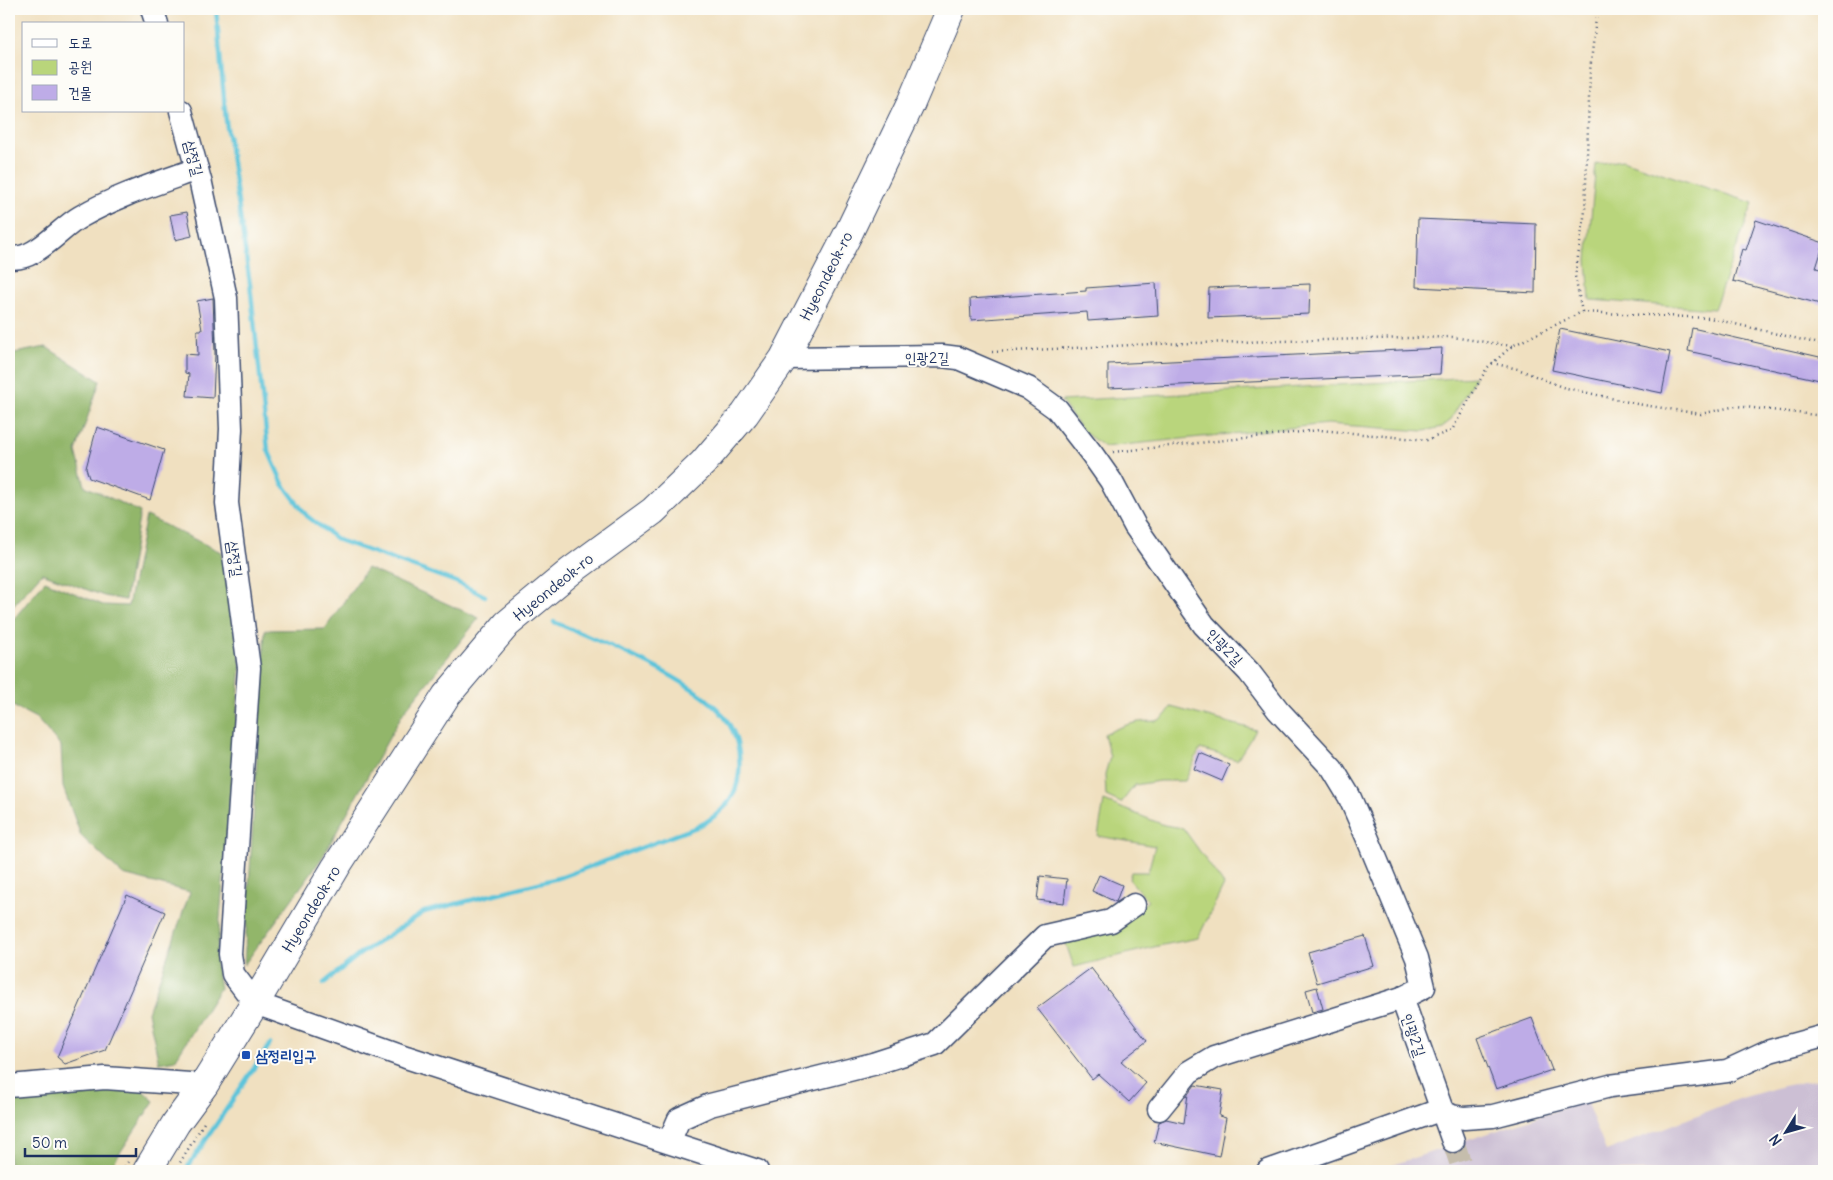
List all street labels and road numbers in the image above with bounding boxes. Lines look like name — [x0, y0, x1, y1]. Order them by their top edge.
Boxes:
street label: 삼정길 — [180, 138, 208, 178]
street label: Hyeondeok-ro — [795, 228, 857, 324]
street label: 인광2길 — [905, 348, 949, 367]
street label: 삼정길 — [223, 540, 247, 578]
street label: Hyeondeok-ro — [509, 549, 597, 625]
street label: 인광2길 — [1203, 624, 1247, 670]
street label: Hyeondeok-ro — [278, 862, 344, 956]
street label: 인광2길 — [1398, 1011, 1430, 1059]

